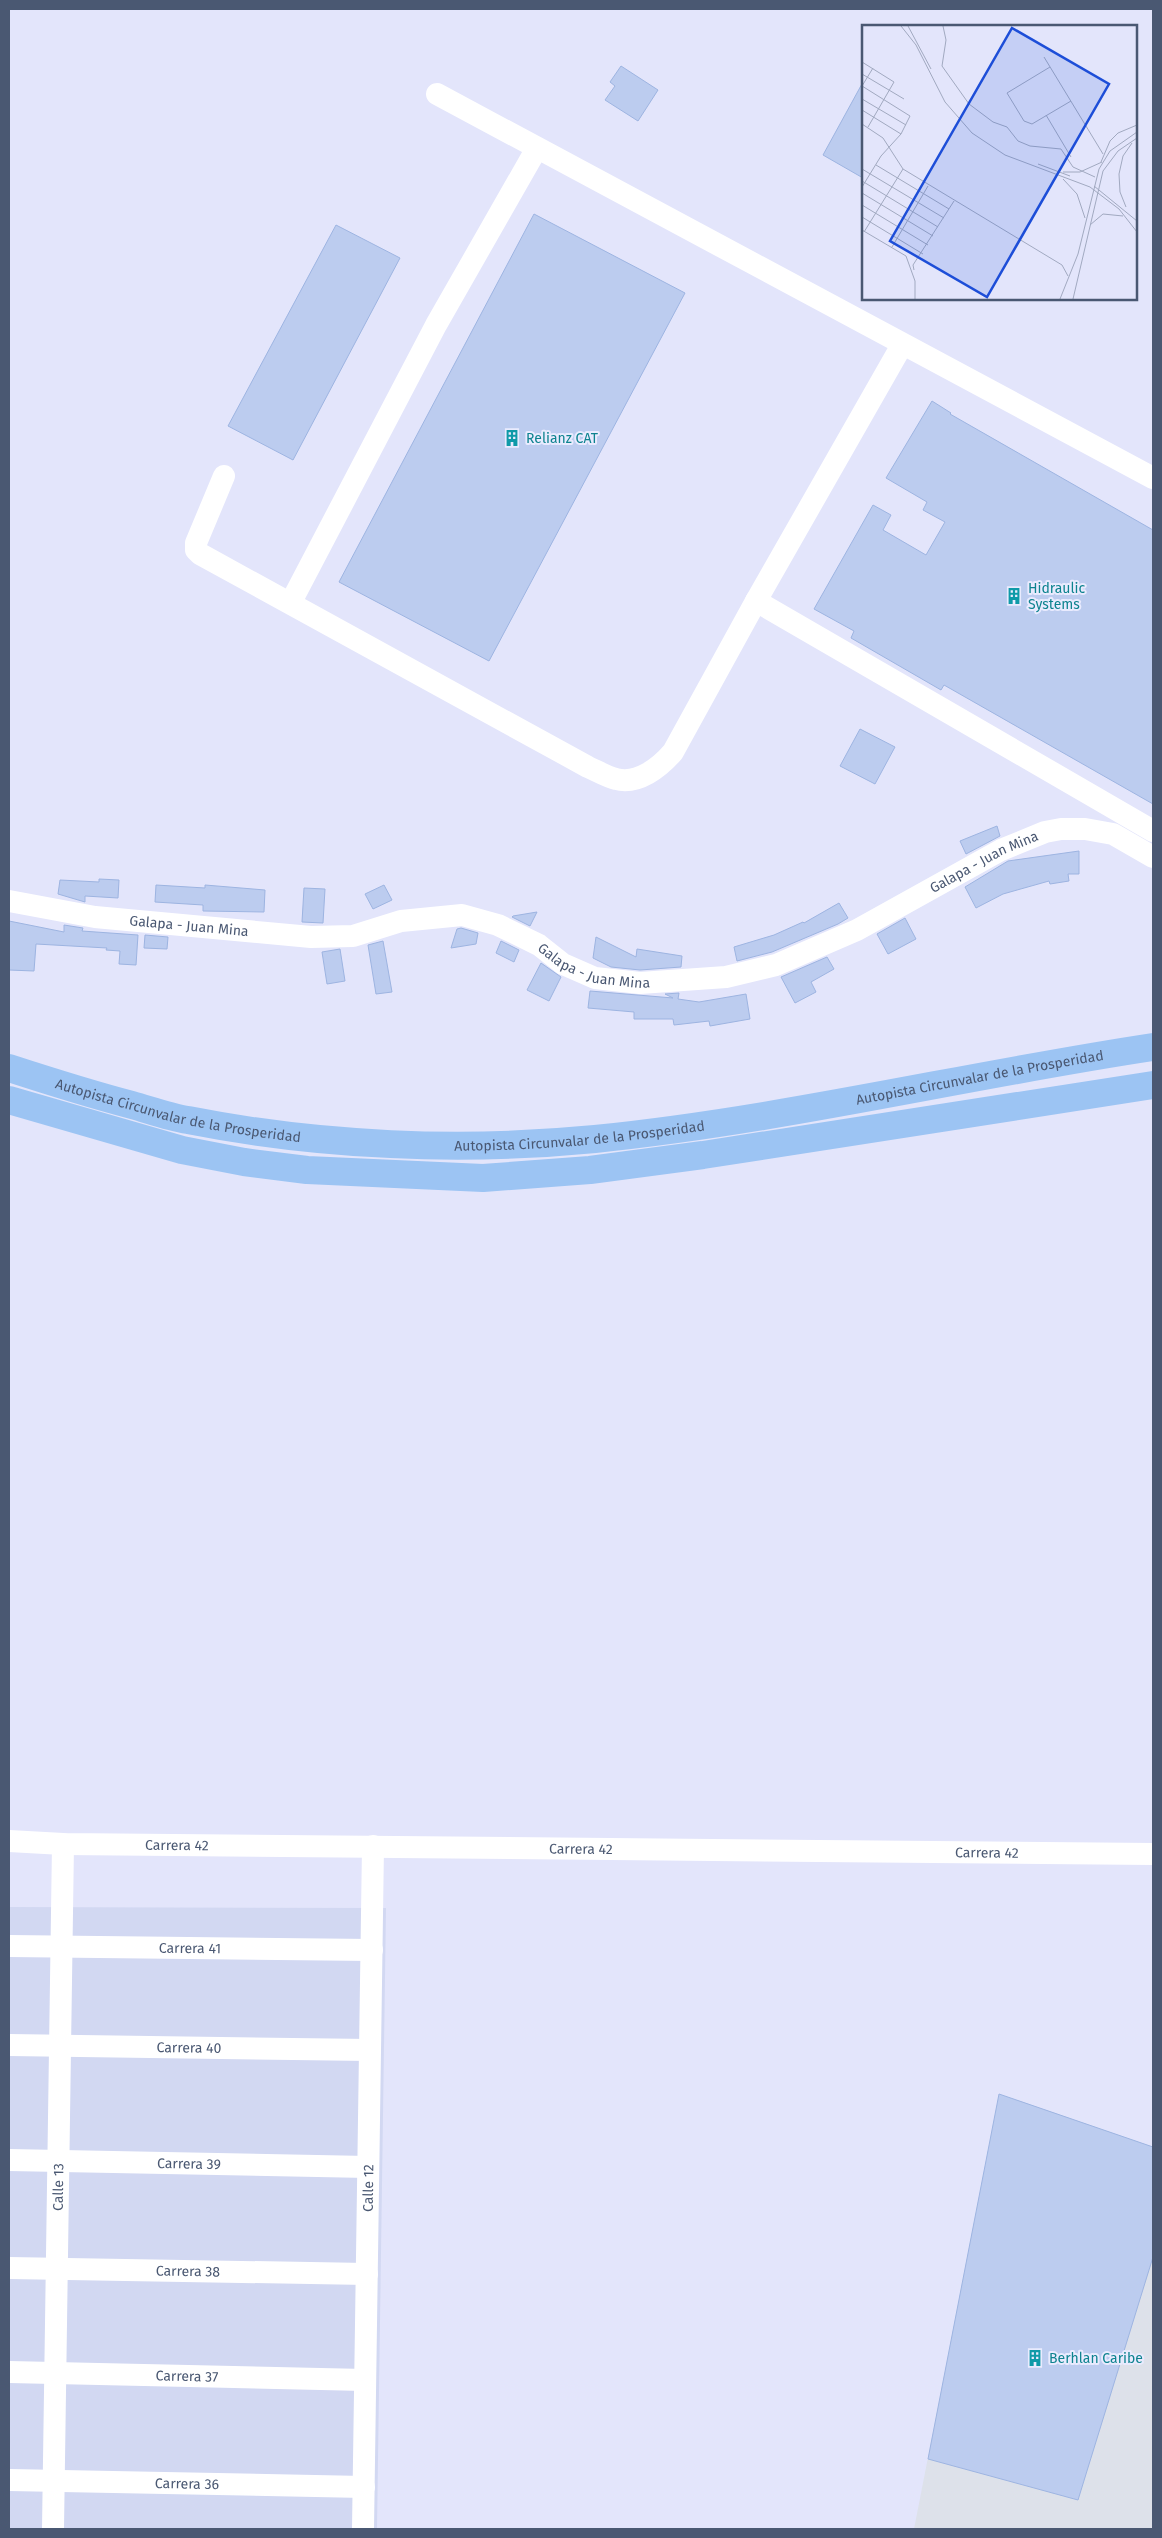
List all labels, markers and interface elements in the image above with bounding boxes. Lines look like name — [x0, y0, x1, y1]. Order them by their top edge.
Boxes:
inset map — [862, 25, 1137, 300]
building icon: Relianz CAT — [502, 428, 522, 448]
place label: Relianz CAT — [526, 430, 599, 447]
place label: Hidraulic Systems — [1028, 580, 1086, 613]
building icon: Hidraulic Systems — [1004, 586, 1024, 606]
street label: Galapa - Juan Mina — [927, 828, 1041, 897]
street label: Galapa - Juan Mina — [129, 912, 249, 940]
street label: Galapa - Juan Mina — [534, 939, 651, 992]
street label: Autopista Circunvalar de la Prosperidad — [855, 1047, 1105, 1109]
street label: Autopista Circunvalar de la Prosperidad — [53, 1075, 302, 1146]
street label: Autopista Circunvalar de la Prosperidad — [454, 1117, 706, 1155]
street label: Carrera 42 — [145, 1837, 209, 1854]
street label: Carrera 42 — [549, 1840, 613, 1858]
street label: Carrera 42 — [955, 1844, 1019, 1862]
street label: Carrera 41 — [159, 1940, 221, 1957]
street label: Carrera 40 — [156, 2039, 222, 2057]
street label: Carrera 39 — [157, 2155, 221, 2173]
street label: Calle 13 — [50, 2163, 67, 2211]
street label: Calle 12 — [360, 2164, 377, 2212]
street label: Carrera 38 — [156, 2262, 221, 2281]
building icon: Berhlan Caribe — [1025, 2348, 1045, 2368]
place label: Berhlan Caribe — [1049, 2350, 1143, 2367]
street label: Carrera 37 — [155, 2367, 219, 2386]
street label: Carrera 36 — [155, 2475, 219, 2493]

